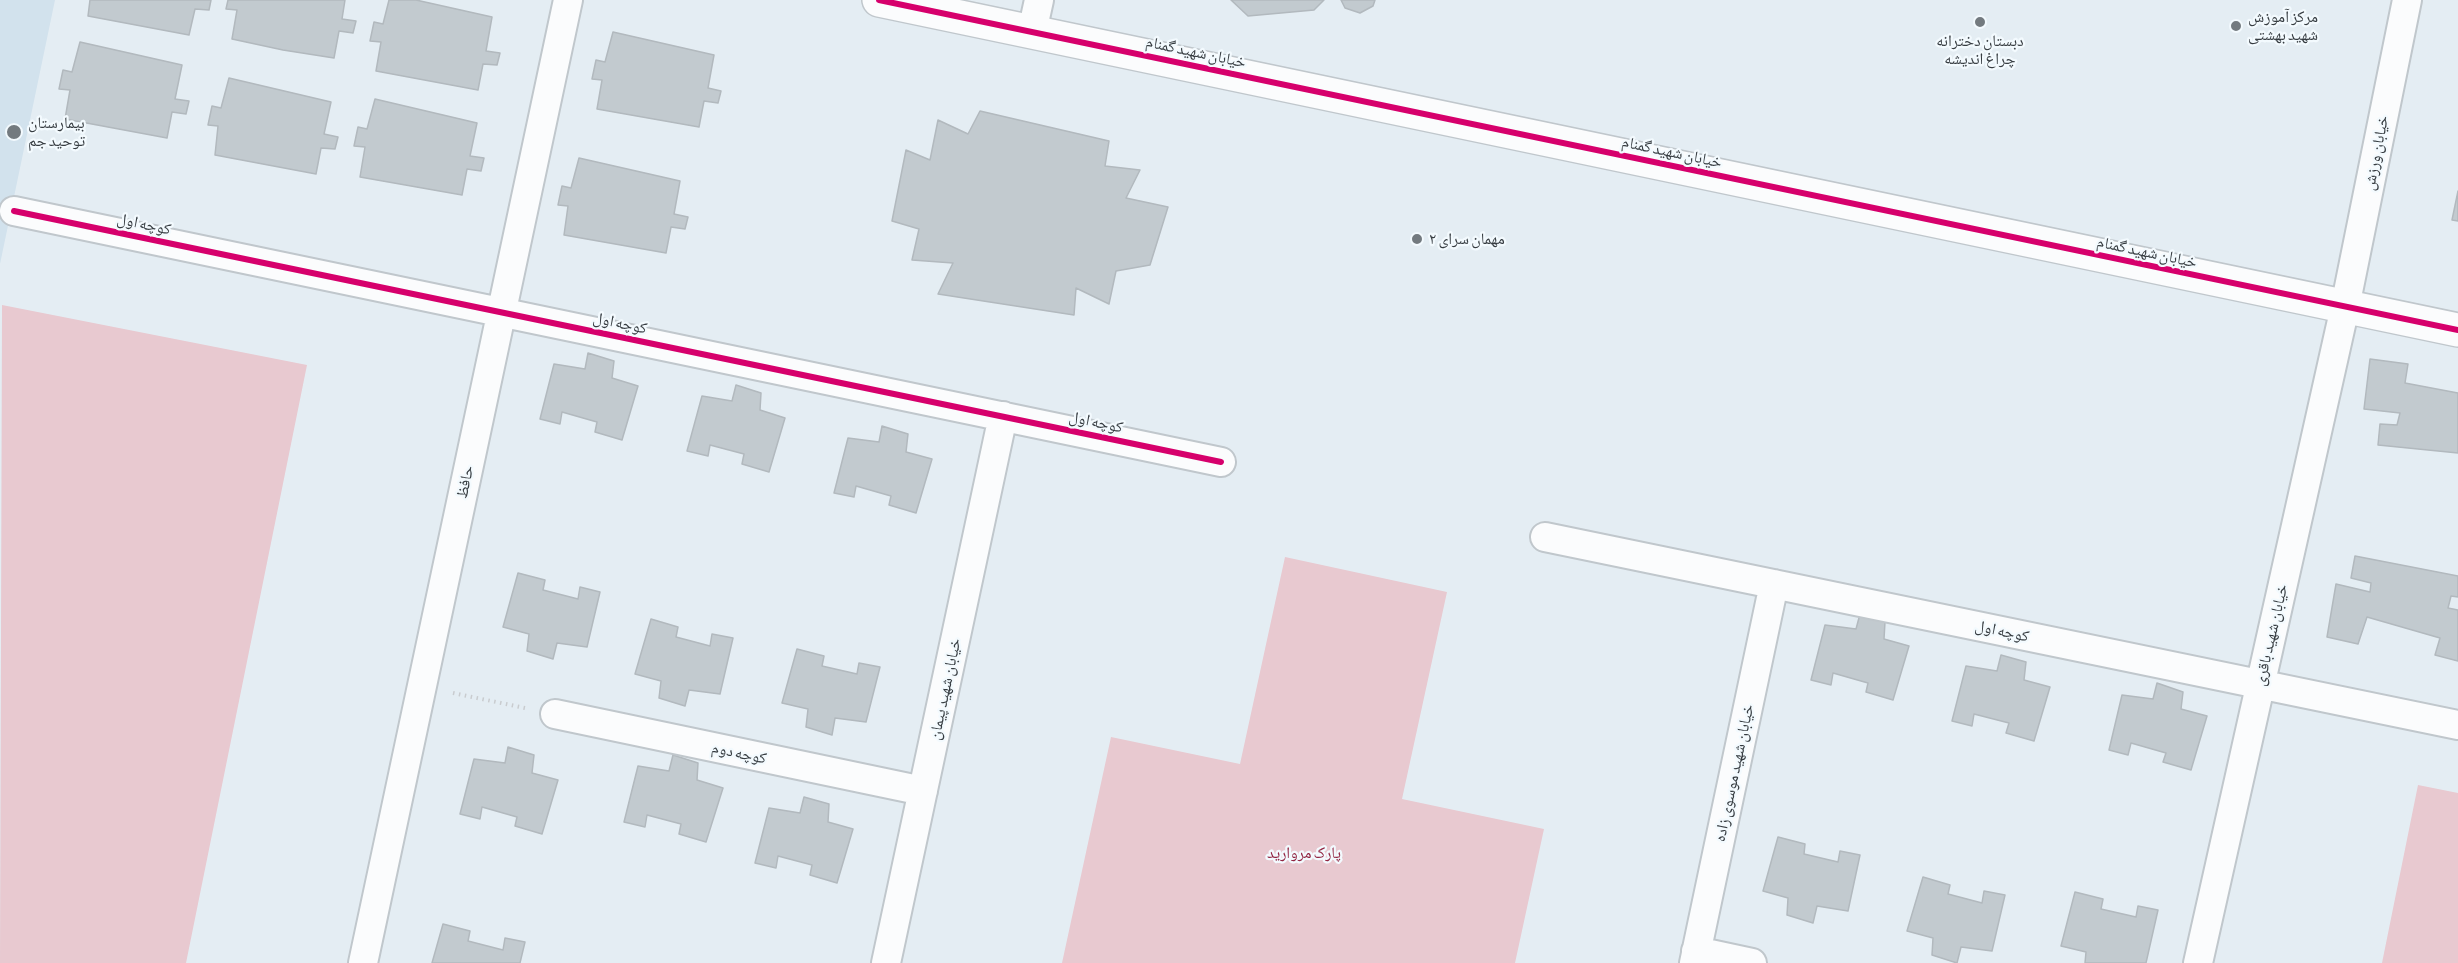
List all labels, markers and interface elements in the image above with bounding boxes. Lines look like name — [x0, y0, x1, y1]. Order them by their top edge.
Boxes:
place label: مرکز آموزش شهید بهشتی — [2248, 7, 2318, 45]
marker: دبستان دخترانه چراغ اندیشه — [1973, 15, 1987, 29]
marker: مرکز آموزش شهید بهشتی — [2229, 19, 2243, 33]
place label: دبستان دخترانه چراغ اندیشه — [1936, 31, 2024, 69]
street label: خیابان شهید گمنام — [1144, 32, 1248, 72]
place label: بیمارستان توحید جم — [28, 113, 85, 151]
street label: خیابان ورزش — [2359, 114, 2393, 192]
marker: بیمارستان توحید جم — [5, 123, 23, 141]
street label: خیابان شهید گمنام — [1620, 132, 1724, 172]
street label: کوچه اول — [115, 209, 173, 239]
place label: مهمان سرای ۲ — [1429, 229, 1505, 249]
marker: مهمان سرای ۲ — [1410, 232, 1424, 246]
street label: خیابان شهید گمنام — [2095, 232, 2199, 272]
street label: کوچه اول — [591, 308, 649, 338]
street label: کوچه اول — [1067, 407, 1125, 437]
street label: حافظ — [452, 464, 478, 500]
street label: خیابان شهید باقری — [2250, 582, 2292, 688]
street label: کوچه اول — [1973, 616, 2031, 646]
street label: خیابان شهید پیمان — [925, 636, 965, 742]
street label: خیابان شهید موسوی زاده — [1710, 702, 1758, 844]
street label: کوچه دوم — [710, 738, 768, 768]
park label: پارک مروارید — [1267, 843, 1341, 863]

